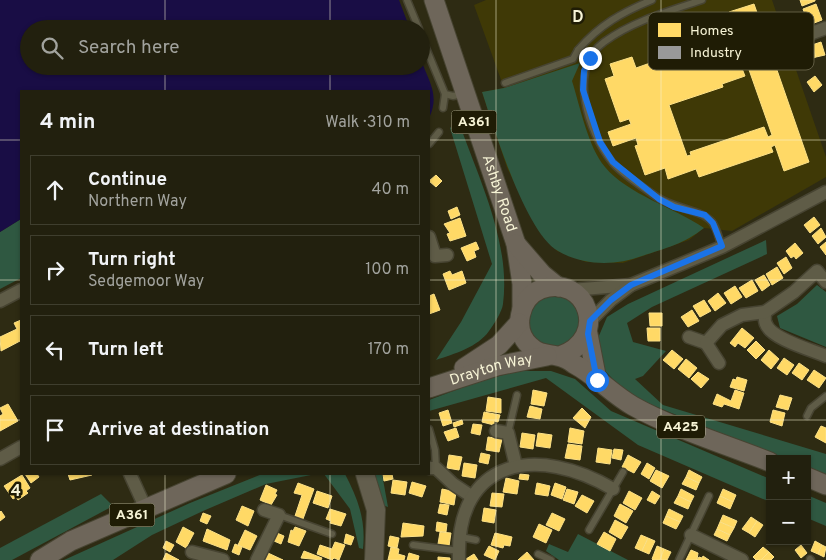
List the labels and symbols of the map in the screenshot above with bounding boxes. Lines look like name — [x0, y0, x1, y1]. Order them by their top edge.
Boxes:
text: D — [572, 8, 584, 28]
legend — [648, 12, 814, 70]
text: Homes — [690, 23, 734, 40]
text: Industry — [690, 45, 742, 62]
route end — [579, 47, 602, 70]
road number: A361 — [452, 110, 496, 134]
street label: Ashby Road — [477, 152, 521, 234]
street label: Drayton Way — [447, 350, 534, 390]
route start — [586, 369, 609, 392]
road number: A425 — [657, 416, 705, 438]
text: 4 — [11, 482, 21, 502]
road number: A361 — [110, 504, 154, 526]

